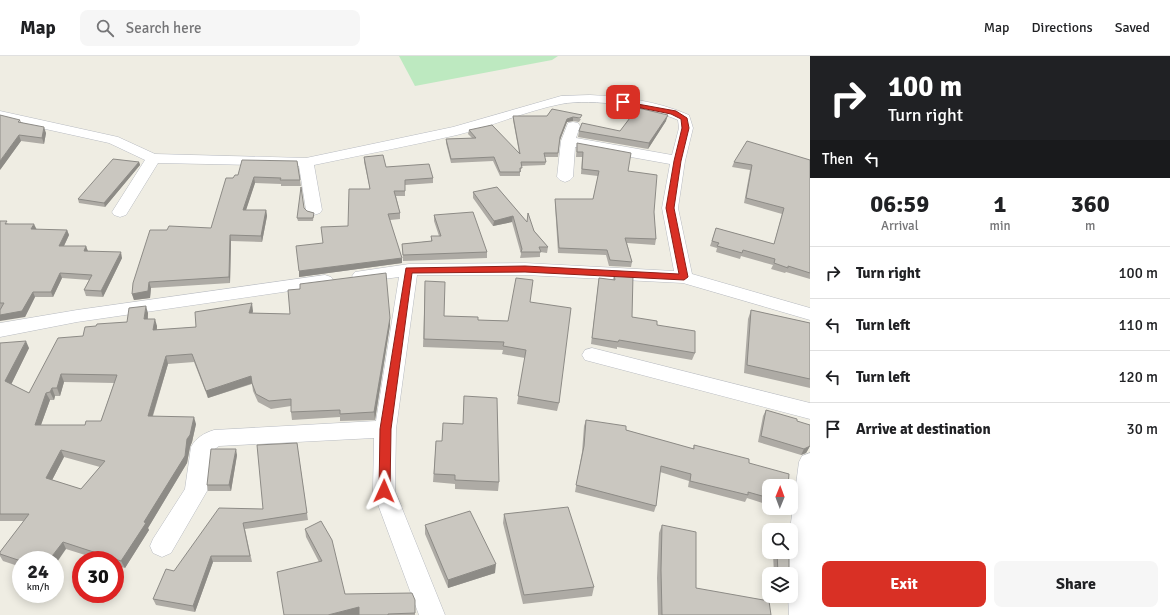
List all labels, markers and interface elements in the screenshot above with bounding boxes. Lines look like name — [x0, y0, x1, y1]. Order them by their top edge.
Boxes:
search box — [80, 10, 360, 46]
text: Map — [20, 16, 56, 40]
icon: search — [94, 17, 116, 39]
text: Search here — [126, 19, 201, 37]
text: Map — [984, 19, 1010, 36]
text: Directions — [1032, 19, 1093, 36]
text: Saved — [1115, 19, 1150, 36]
text: 100 m — [888, 70, 962, 104]
icon: right — [822, 72, 874, 124]
pin — [606, 85, 640, 119]
icon: arrive — [612, 91, 634, 113]
text: Turn right — [888, 104, 963, 126]
icon: left — [861, 148, 883, 170]
text: Then — [822, 150, 853, 168]
text: 06:59 — [870, 189, 929, 219]
text: 1 — [994, 189, 1006, 219]
text: 360 — [1071, 189, 1110, 219]
text: Arrival — [881, 218, 918, 234]
text: min — [990, 218, 1011, 234]
text: m — [1085, 218, 1095, 234]
icon: right — [822, 262, 844, 284]
text: Turn right — [856, 264, 921, 282]
text: 100 m — [1118, 264, 1158, 282]
icon: left — [822, 314, 844, 336]
text: Turn left — [856, 316, 910, 334]
text: 110 m — [1118, 316, 1158, 334]
icon: left — [822, 366, 844, 388]
text: Turn left — [856, 368, 910, 386]
text: 120 m — [1118, 368, 1158, 386]
icon: arrive — [822, 418, 844, 440]
text: Arrive at destination — [856, 420, 991, 438]
text: 30 m — [1127, 420, 1158, 438]
position arrow — [363, 470, 405, 512]
north arrow — [762, 479, 798, 515]
map controls — [762, 479, 798, 603]
button: search — [762, 523, 798, 559]
speed limit sign: 30 — [72, 551, 124, 603]
text: 24 — [27, 559, 49, 584]
button: Exit — [822, 561, 986, 607]
button: Share — [994, 561, 1158, 607]
button: layers — [762, 567, 798, 603]
text: km/h — [27, 581, 49, 593]

